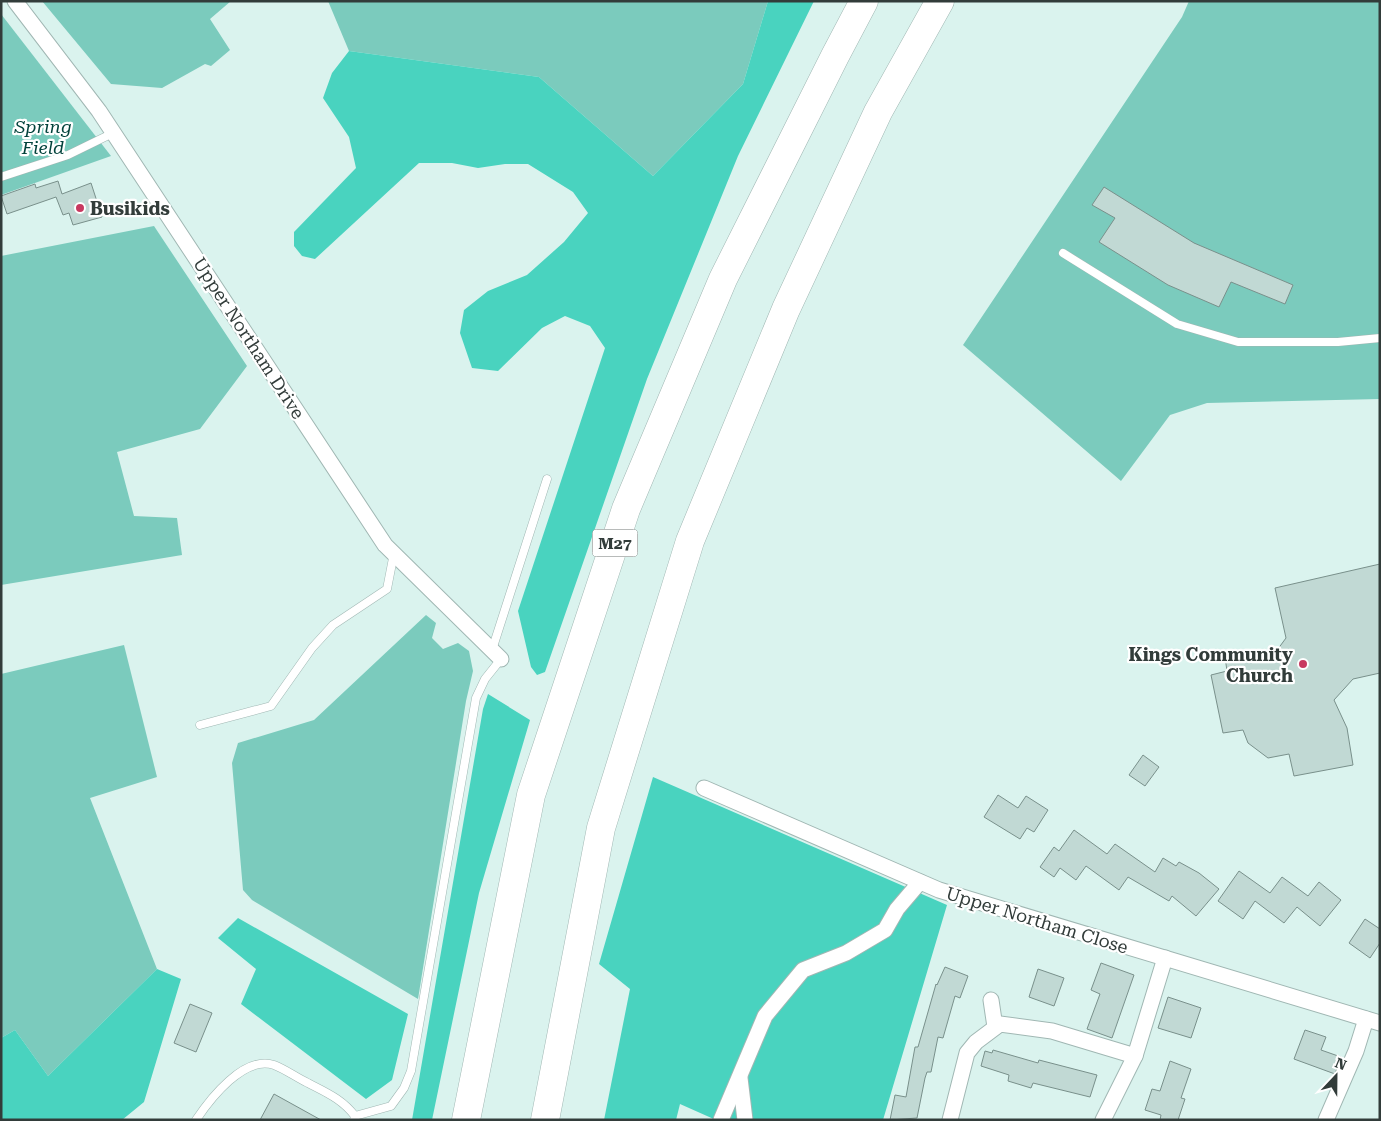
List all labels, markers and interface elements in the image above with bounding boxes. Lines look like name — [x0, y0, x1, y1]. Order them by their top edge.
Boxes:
park label: Spring Field — [13, 116, 72, 158]
place label: Busikids — [90, 198, 170, 219]
marker: Busikids — [74, 202, 86, 214]
street label: Upper Northam Drive — [189, 253, 309, 423]
road number: M27 — [592, 530, 638, 556]
place label: Kings Community Church — [1128, 644, 1293, 686]
marker: Kings Community Church — [1297, 658, 1309, 670]
street label: Upper Northam Close — [943, 882, 1131, 958]
north arrow — [1311, 1051, 1361, 1101]
text: N — [1333, 1055, 1349, 1073]

